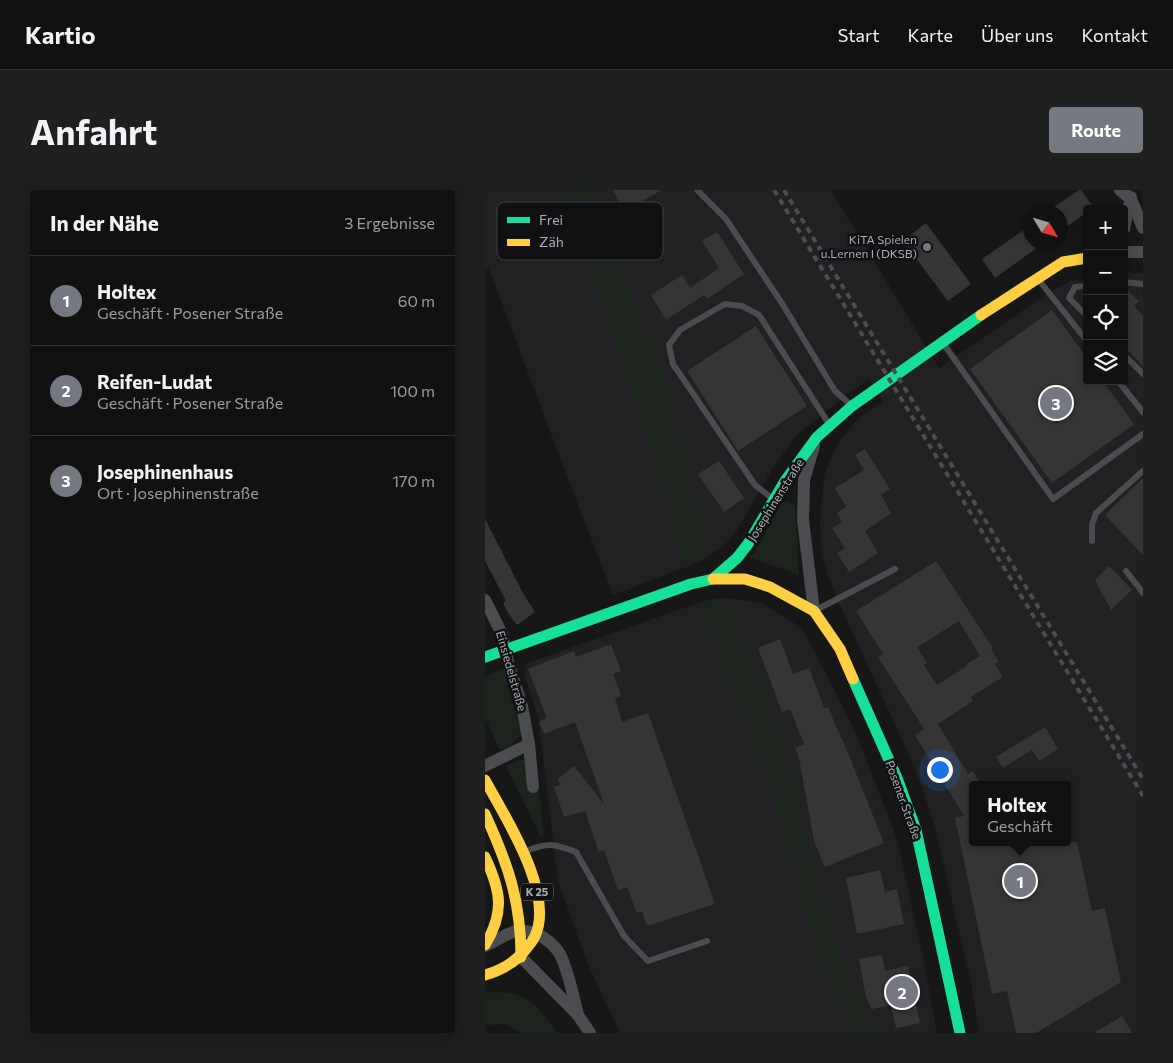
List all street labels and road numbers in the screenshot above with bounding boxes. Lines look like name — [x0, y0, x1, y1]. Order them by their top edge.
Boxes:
street label: Josephinenstraße — [744, 456, 807, 544]
street label: Einsiedelstraße — [494, 629, 530, 713]
street label: Posener Straße — [883, 758, 925, 841]
road number: K 25 — [521, 884, 553, 900]

